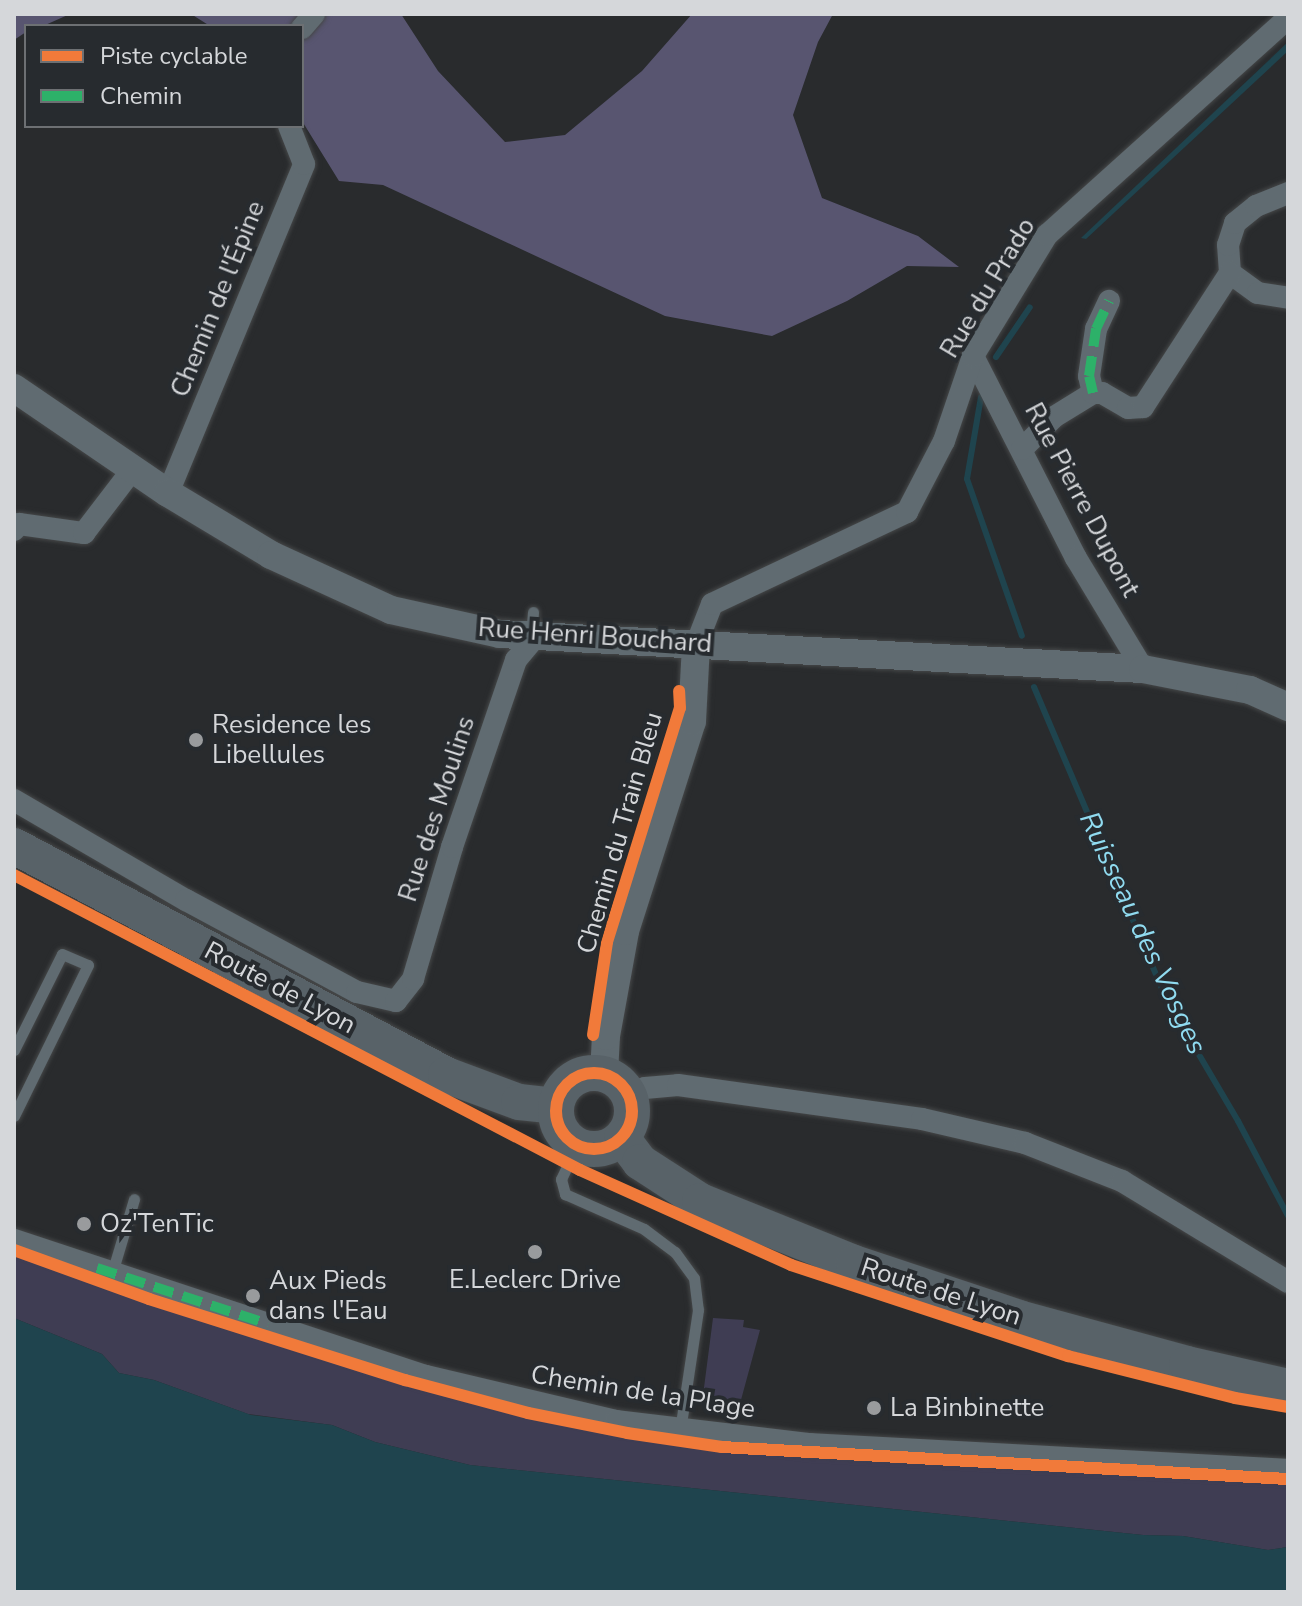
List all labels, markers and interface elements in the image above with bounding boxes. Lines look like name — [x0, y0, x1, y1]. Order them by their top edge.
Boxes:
legend — [24, 24, 304, 128]
text: Piste cyclable — [100, 40, 247, 72]
text: Chemin — [100, 80, 182, 112]
street label: Chemin de l'Épine — [164, 196, 272, 402]
street label: Rue du Prado — [934, 212, 1042, 364]
street label: Rue Pierre Dupont — [1018, 398, 1146, 602]
street label: Rue Henri Bouchard — [477, 612, 713, 660]
place label: Residence les Libellules — [212, 709, 371, 770]
street label: Chemin du Train Bleu — [571, 709, 669, 957]
street label: Rue des Moulins — [392, 712, 482, 906]
marker: Residence les Libellules — [187, 731, 205, 749]
water label: Ruisseau des Vosges — [1072, 806, 1214, 1060]
street label: Route de Lyon — [199, 935, 361, 1041]
place label: Oz'TenTic — [100, 1208, 214, 1240]
marker: Oz'TenTic — [75, 1215, 93, 1233]
marker: E.Leclerc Drive — [526, 1243, 544, 1261]
street label: Route de Lyon — [857, 1251, 1025, 1333]
place label: E.Leclerc Drive — [449, 1264, 621, 1296]
place label: Aux Pieds dans l'Eau — [269, 1265, 388, 1326]
marker: Aux Pieds dans l'Eau — [244, 1287, 262, 1305]
street label: Chemin de la Plage — [529, 1359, 757, 1425]
place label: La Binbinette — [890, 1392, 1044, 1424]
marker: La Binbinette — [865, 1399, 883, 1417]

